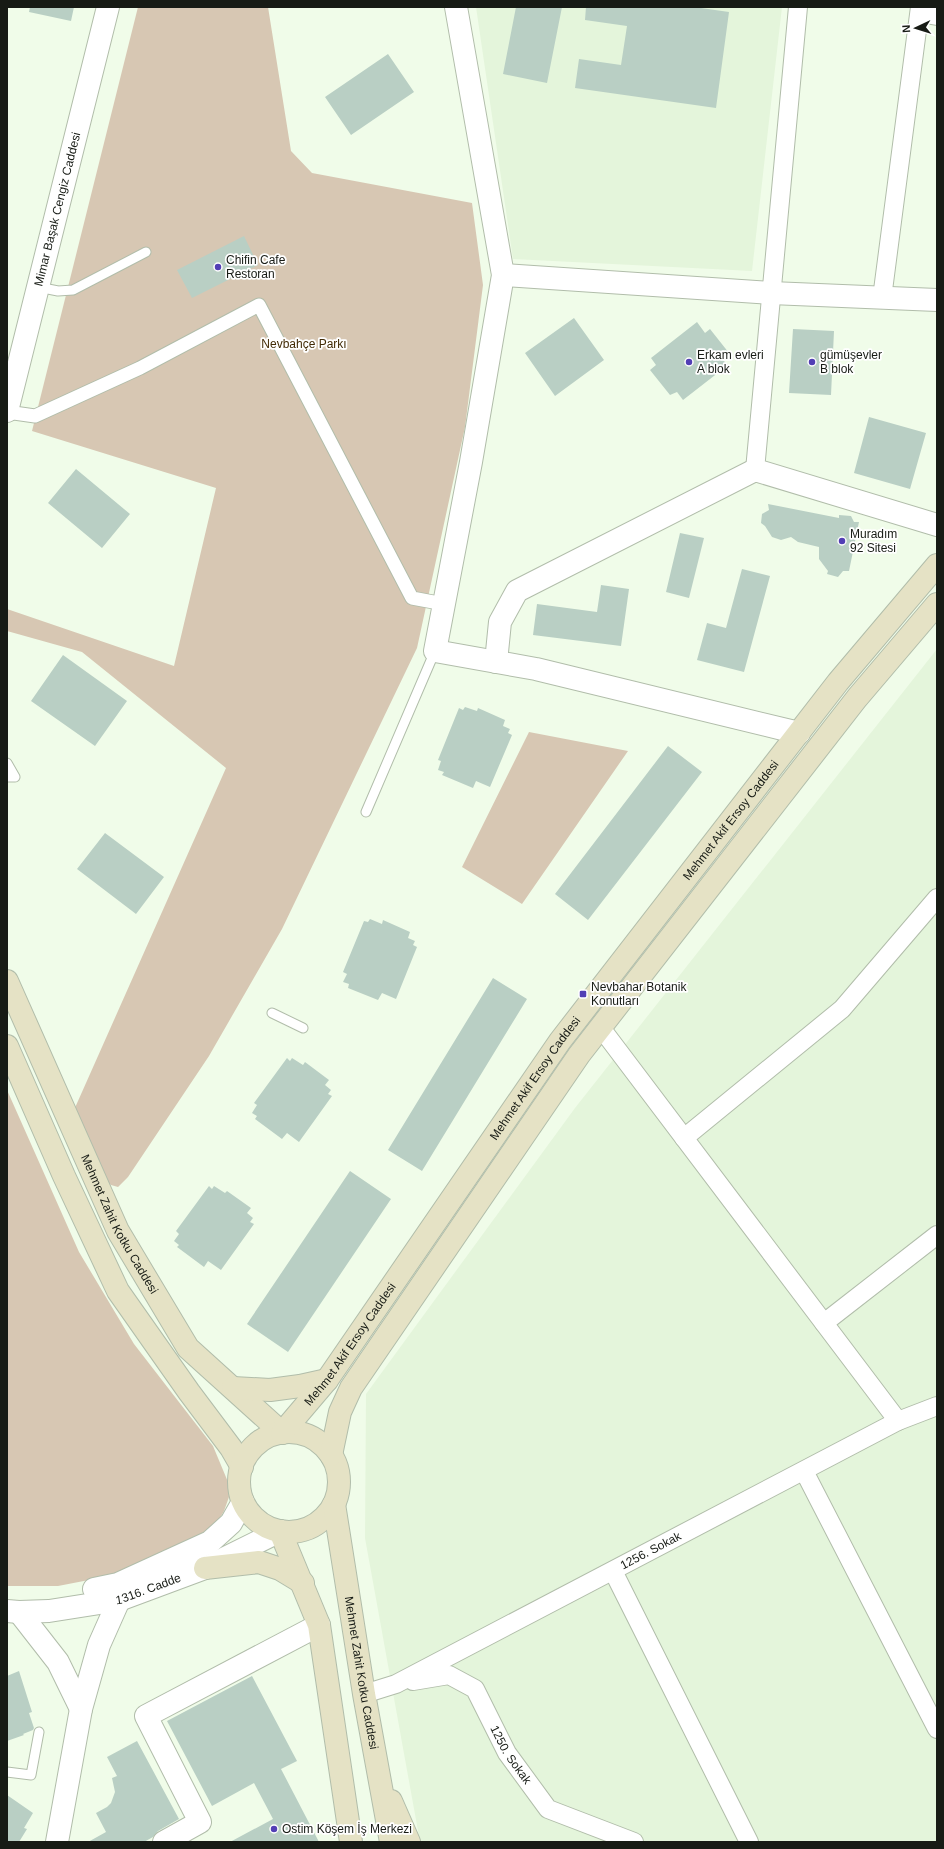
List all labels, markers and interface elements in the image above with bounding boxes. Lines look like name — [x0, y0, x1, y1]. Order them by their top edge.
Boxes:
north arrow — [896, 8, 936, 48]
text: N — [900, 24, 912, 33]
street label: Mimar Başak Cengiz Caddesi — [31, 131, 83, 288]
place label: Chifin Cafe Restoran — [226, 253, 286, 281]
marker: Chifin Cafe Restoran — [213, 262, 223, 272]
park label: Nevbahçe Parkı — [261, 337, 347, 351]
place label: Erkam evleri A blok — [697, 348, 764, 376]
place label: gümüşevler B blok — [820, 348, 882, 376]
marker: Erkam evleri A blok — [684, 357, 694, 367]
marker: gümüşevler B blok — [807, 357, 817, 367]
place label: Muradım 92 Sitesi — [850, 527, 897, 555]
marker: Muradım 92 Sitesi — [837, 536, 847, 546]
street label: Mehmet Akif Ersoy Caddesi — [680, 758, 782, 883]
place label: Nevbahar Botanik Konutları — [591, 980, 687, 1008]
marker: Nevbahar Botanik Konutları — [578, 989, 588, 999]
street label: Mehmet Akif Ersoy Caddesi — [487, 1014, 583, 1143]
street label: Mehmet Zahit Kotku Caddesi — [78, 1152, 161, 1296]
street label: Mehmet Akif Ersoy Caddesi — [301, 1280, 399, 1408]
street label: 1256. Sokak — [618, 1528, 684, 1572]
street label: 1316. Cadde — [115, 1570, 183, 1607]
street label: Mehmet Zahit Kotku Caddesi — [342, 1595, 381, 1750]
street label: 1250. Sokak — [487, 1723, 535, 1788]
place label: Ostim Köşem İş Merkezi — [282, 1822, 412, 1836]
marker: Ostim Köşem İş Merkezi — [269, 1824, 279, 1834]

